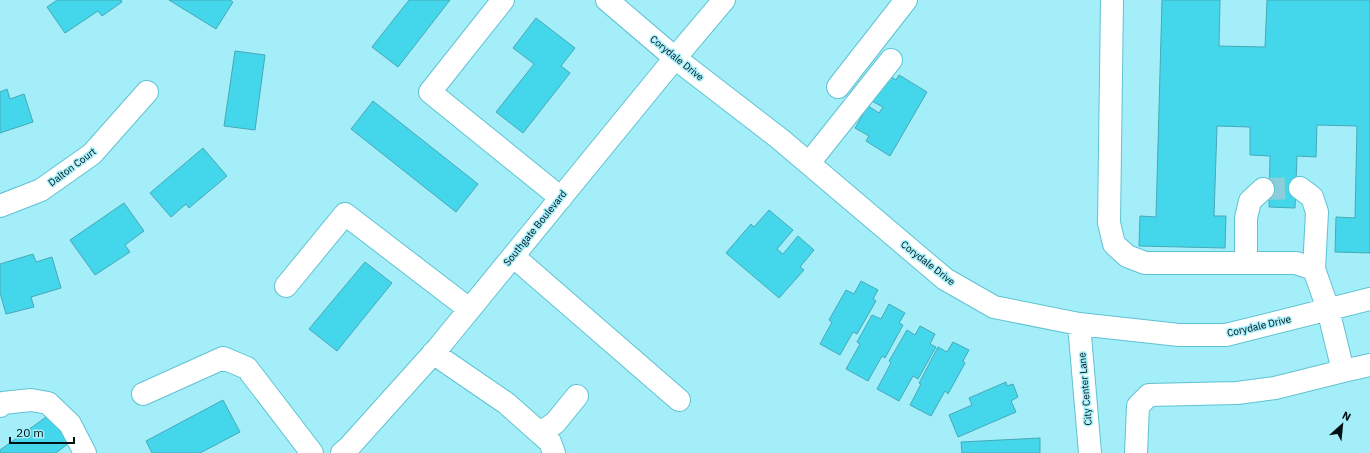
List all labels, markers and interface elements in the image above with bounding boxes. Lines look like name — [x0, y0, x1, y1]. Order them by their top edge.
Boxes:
street label: Corydale Drive — [647, 32, 707, 84]
street label: Dalton Court — [46, 145, 99, 189]
street label: Southgate Boulevard — [500, 187, 570, 269]
street label: Corydale Drive — [898, 238, 958, 289]
street label: Corydale Drive — [1226, 312, 1293, 340]
street label: City Center Lane — [1075, 351, 1095, 426]
north arrow — [1322, 405, 1362, 445]
text: N — [1340, 408, 1353, 424]
scale bar — [10, 419, 74, 445]
text: 20 m — [16, 425, 44, 440]

